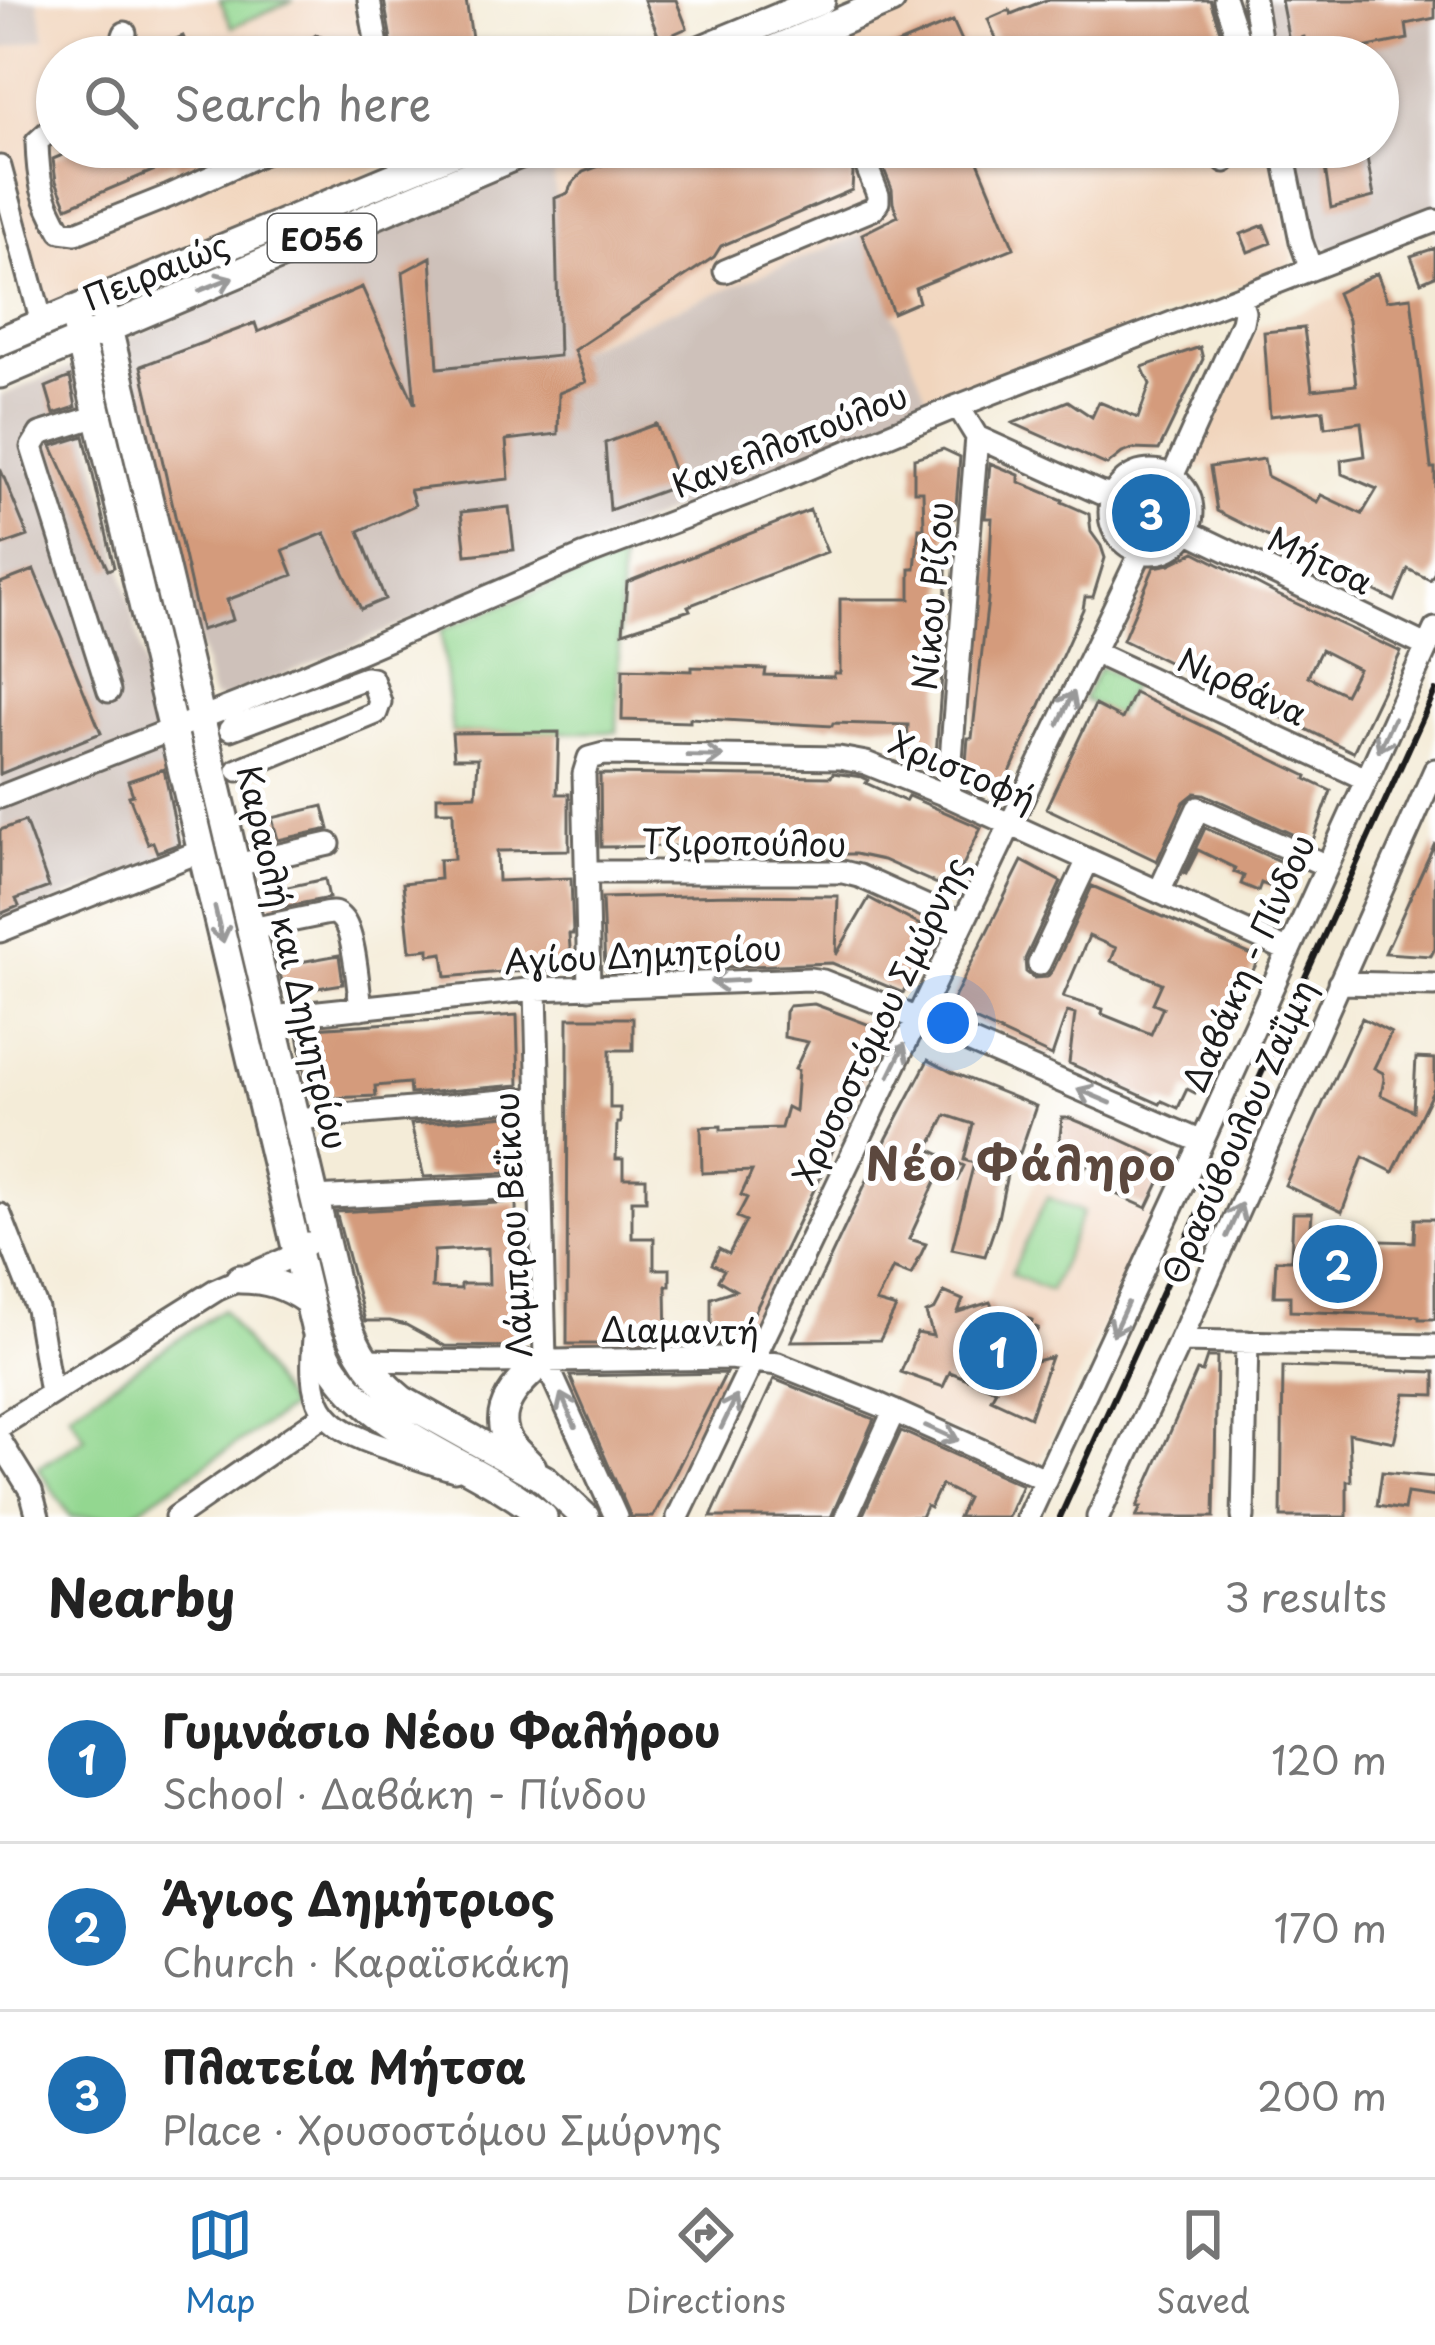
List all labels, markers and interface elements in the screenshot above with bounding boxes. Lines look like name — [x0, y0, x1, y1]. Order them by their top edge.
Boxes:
search box — [36, 36, 1399, 168]
text: Search here — [174, 68, 431, 136]
icon: search — [78, 69, 144, 135]
road number: ΕΟ56 — [268, 214, 376, 262]
street label: Πειραιώς — [74, 218, 236, 322]
one-way arrow — [196, 272, 233, 293]
street label: Κανελλοπούλου — [664, 369, 914, 509]
pin: 3 — [1112, 468, 1190, 558]
street label: Νίκου Ρίζου — [898, 500, 964, 692]
street label: Μήτσα — [1260, 512, 1382, 606]
street label: Νιρβάνα — [1170, 633, 1316, 737]
one-way arrow — [1056, 691, 1078, 727]
street label: Χριστοφή — [882, 716, 1044, 822]
one-way arrow — [1373, 716, 1395, 752]
one-way arrow — [685, 744, 724, 767]
street label: Καραολή και Δημητρίου — [225, 760, 363, 1154]
street label: Τζιροπούλου — [641, 814, 847, 868]
street label: Δαβάκη - Πίνδου — [1168, 826, 1326, 1098]
street label: Χρυσοστόμου Σμύρνης — [778, 848, 980, 1192]
one-way arrow — [209, 906, 231, 944]
street label: Αγίου Δημητρίου — [503, 921, 783, 985]
one-way arrow — [709, 970, 748, 993]
street label: Θρασύβουλου Ζαΐμη — [1147, 971, 1327, 1291]
your location — [918, 993, 978, 1053]
one-way arrow — [887, 1043, 909, 1079]
one-way arrow — [1077, 1084, 1113, 1106]
street label: Λάμπρου Βεΐκου — [479, 1091, 543, 1359]
district label: Νέο Φάληρο — [866, 1128, 1178, 1196]
one-way arrow — [1224, 1202, 1246, 1238]
pin: 2 — [1299, 1219, 1377, 1309]
one-way arrow — [1108, 1301, 1130, 1337]
street label: Διαμαντή — [601, 1303, 759, 1355]
pin: 1 — [959, 1306, 1037, 1396]
one-way arrow — [555, 1393, 577, 1429]
one-way arrow — [718, 1394, 741, 1430]
one-way arrow — [924, 1423, 960, 1445]
text: Nearby — [48, 1557, 235, 1634]
text: 3 results — [1224, 1566, 1387, 1625]
text: Γυμνάσιο Νέου Φαλήρου — [162, 1695, 721, 1763]
text: 1 — [78, 1729, 96, 1788]
text: 120 m — [1271, 1729, 1387, 1788]
text: School · Δαβάκη - Πίνδου — [162, 1763, 647, 1822]
text: Άγιος Δημήτριος — [162, 1863, 555, 1931]
text: 2 — [73, 1897, 101, 1956]
text: 170 m — [1274, 1897, 1387, 1956]
text: Church · Καραϊσκάκη — [162, 1931, 571, 1990]
text: Πλατεία Μήτσα — [162, 2031, 526, 2099]
text: 3 — [74, 2065, 100, 2124]
text: 200 m — [1257, 2065, 1387, 2124]
text: Place · Χρυσοστόμου Σμύρνης — [162, 2099, 722, 2158]
tab: Map — [185, 2202, 256, 2324]
tab: Directions — [626, 2202, 786, 2324]
tab: Saved — [1156, 2202, 1250, 2324]

